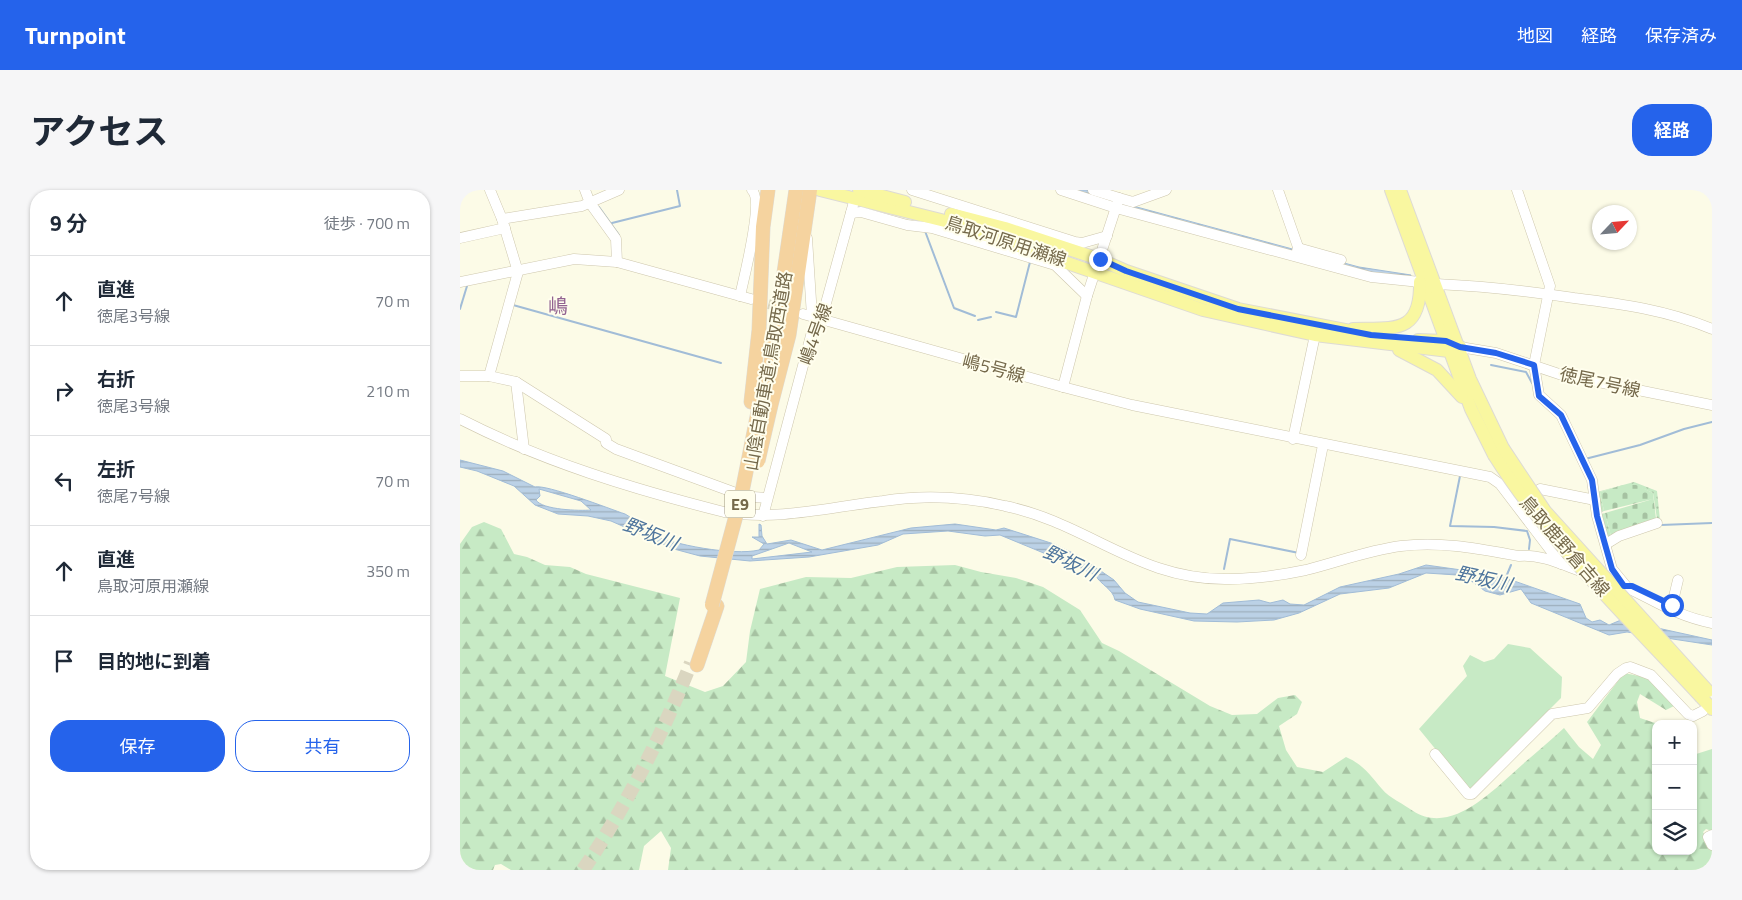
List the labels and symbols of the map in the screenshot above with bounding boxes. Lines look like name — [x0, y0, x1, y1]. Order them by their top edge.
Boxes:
north arrow — [1592, 205, 1637, 250]
street label: 鳥取河原用瀬線 — [942, 209, 1070, 273]
route end — [1089, 248, 1112, 271]
street label: 山陰自動車道;鳥取西道路 — [737, 269, 799, 473]
district label: 嶋 — [548, 290, 568, 321]
street label: 嶋4号線 — [791, 299, 839, 369]
street label: 嶋5号線 — [960, 347, 1028, 389]
street label: 徳尾7号線 — [1557, 360, 1643, 404]
road number: E9 — [725, 490, 755, 518]
street label: 鳥取鹿野倉吉線 — [1513, 490, 1617, 602]
water label: 野坂川 — [619, 509, 685, 558]
water label: 野坂川 — [1039, 536, 1105, 588]
water label: 野坂川 — [1453, 557, 1517, 599]
route start — [1661, 594, 1684, 617]

